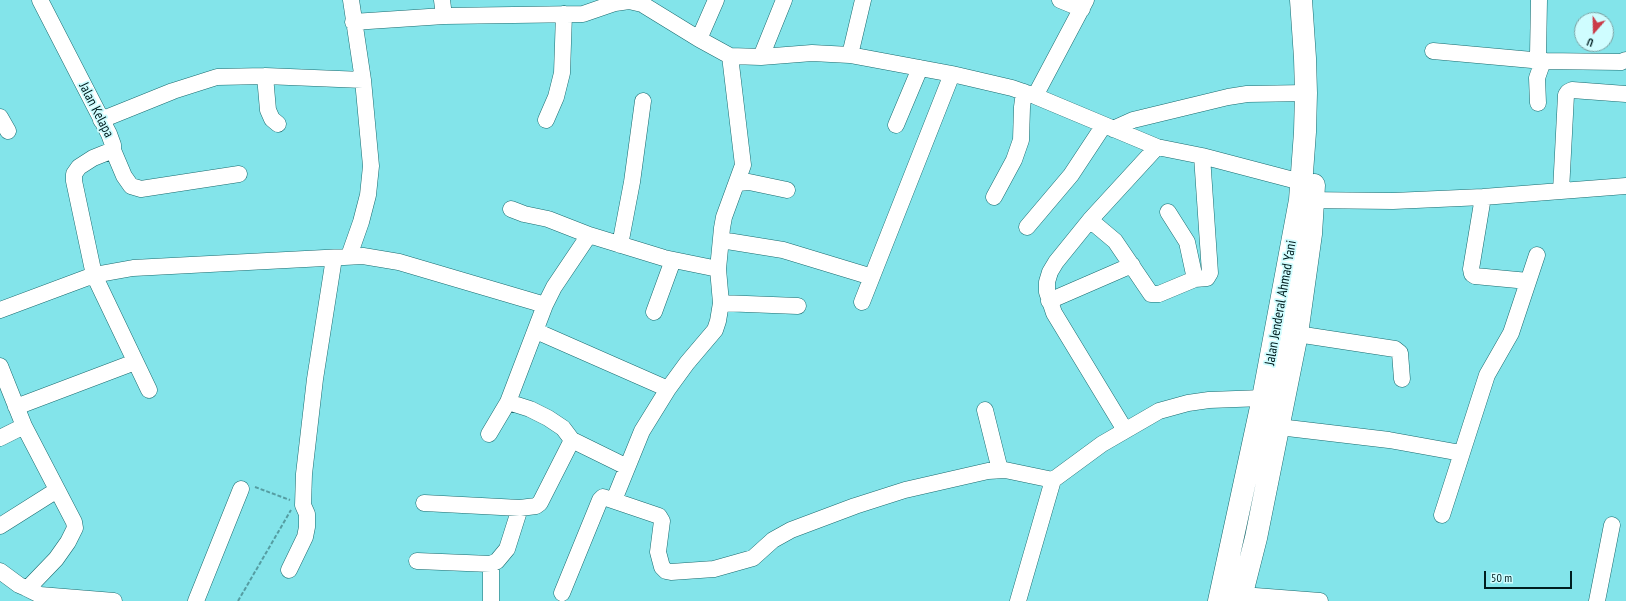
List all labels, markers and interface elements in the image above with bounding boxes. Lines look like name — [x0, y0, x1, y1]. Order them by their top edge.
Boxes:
north arrow — [1574, 12, 1614, 52]
text: U — [1585, 35, 1595, 50]
street label: Jalan Kelapa — [75, 80, 117, 140]
street label: Jalan Jenderal Ahmad Yani — [1262, 239, 1300, 367]
scale bar — [1486, 563, 1574, 589]
text: 50 m — [1491, 570, 1512, 585]

